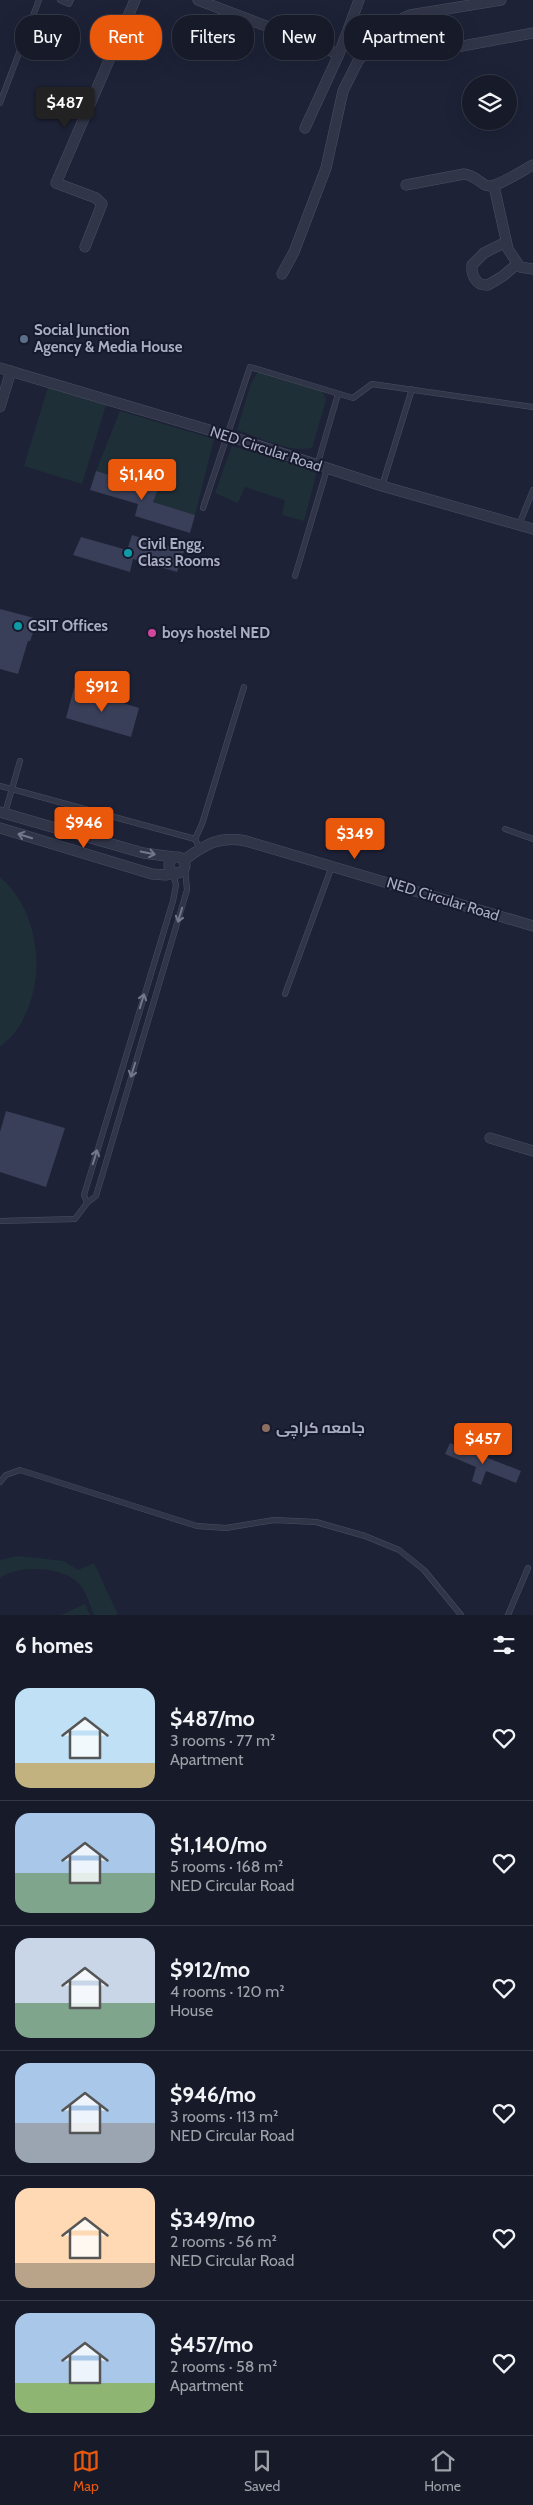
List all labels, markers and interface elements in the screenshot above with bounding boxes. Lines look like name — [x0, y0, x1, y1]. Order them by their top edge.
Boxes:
chip: Buy — [15, 15, 80, 60]
chip: Rent — [90, 15, 162, 60]
chip: Filters — [172, 15, 254, 60]
chip: New — [264, 15, 334, 60]
chip: Apartment — [344, 15, 463, 60]
map controls — [462, 75, 517, 130]
button: layers — [462, 75, 517, 130]
pin: $487 — [35, 86, 95, 129]
text: $487 — [46, 93, 84, 112]
place label: Social Junction Agency & Media House — [34, 321, 183, 356]
marker: Social Junction Agency & Media House — [18, 333, 30, 345]
street label: NED Circular Road — [208, 422, 324, 476]
pin: $1,140 — [101, 458, 183, 501]
text: $1,140 — [119, 465, 165, 484]
place label: Civil Engg. Class Rooms — [138, 535, 220, 570]
marker: Civil Engg. Class Rooms — [122, 547, 134, 559]
place label: CSIT Offices — [28, 617, 108, 635]
marker: CSIT Offices — [12, 620, 24, 632]
place label: boys hostel NED — [162, 624, 270, 642]
marker: boys hostel NED — [146, 627, 158, 639]
pin: $912 — [72, 670, 132, 713]
text: $912 — [86, 677, 118, 696]
pin: $946 — [54, 806, 114, 849]
text: $946 — [65, 813, 103, 832]
pin: $349 — [325, 818, 385, 860]
text: $349 — [337, 824, 373, 843]
one-way arrow — [18, 830, 34, 840]
one-way arrow — [140, 849, 156, 859]
street label: NED Circular Road — [385, 873, 501, 925]
one-way arrow — [175, 906, 185, 922]
one-way arrow — [138, 994, 148, 1010]
one-way arrow — [128, 1062, 138, 1078]
one-way arrow — [91, 1149, 101, 1165]
place label: جامعہ کراچی — [276, 1419, 365, 1439]
marker: جامعہ کراچی — [260, 1422, 272, 1434]
pin: $457 — [453, 1422, 513, 1465]
text: $457 — [465, 1429, 501, 1448]
icon: filters — [490, 1631, 518, 1659]
text: 6 homes — [15, 1633, 93, 1658]
text: $487/mo — [170, 1706, 255, 1731]
icon: home — [55, 1708, 115, 1768]
icon: heart — [490, 1724, 518, 1752]
text: 3 rooms · 77 m² — [170, 1731, 275, 1750]
text: Apartment — [170, 1750, 243, 1769]
text: $1,140/mo — [170, 1832, 267, 1857]
icon: home — [55, 1833, 115, 1893]
icon: heart — [490, 1849, 518, 1877]
text: 5 rooms · 168 m² — [170, 1857, 283, 1876]
text: NED Circular Road — [170, 1876, 294, 1895]
text: $912/mo — [170, 1957, 250, 1982]
icon: home — [55, 1958, 115, 2018]
icon: heart — [490, 1974, 518, 2002]
text: 4 rooms · 120 m² — [170, 1982, 285, 2001]
text: House — [170, 2001, 213, 2020]
text: $946/mo — [170, 2082, 256, 2107]
icon: home — [55, 2083, 115, 2143]
icon: heart — [490, 2099, 518, 2127]
text: 3 rooms · 113 m² — [170, 2107, 278, 2126]
text: NED Circular Road — [170, 2126, 294, 2145]
text: $349/mo — [170, 2207, 255, 2232]
icon: home — [55, 2208, 115, 2268]
icon: heart — [490, 2224, 518, 2252]
text: 2 rooms · 56 m² — [170, 2232, 277, 2251]
text: NED Circular Road — [170, 2251, 294, 2270]
text: $457/mo — [170, 2332, 253, 2357]
icon: home — [55, 2333, 115, 2393]
icon: heart — [490, 2349, 518, 2377]
text: 2 rooms · 58 m² — [170, 2357, 277, 2376]
text: Apartment — [170, 2376, 243, 2395]
tab: Map — [72, 2447, 100, 2495]
tab: Saved — [244, 2447, 280, 2495]
tab: Home — [424, 2447, 461, 2495]

